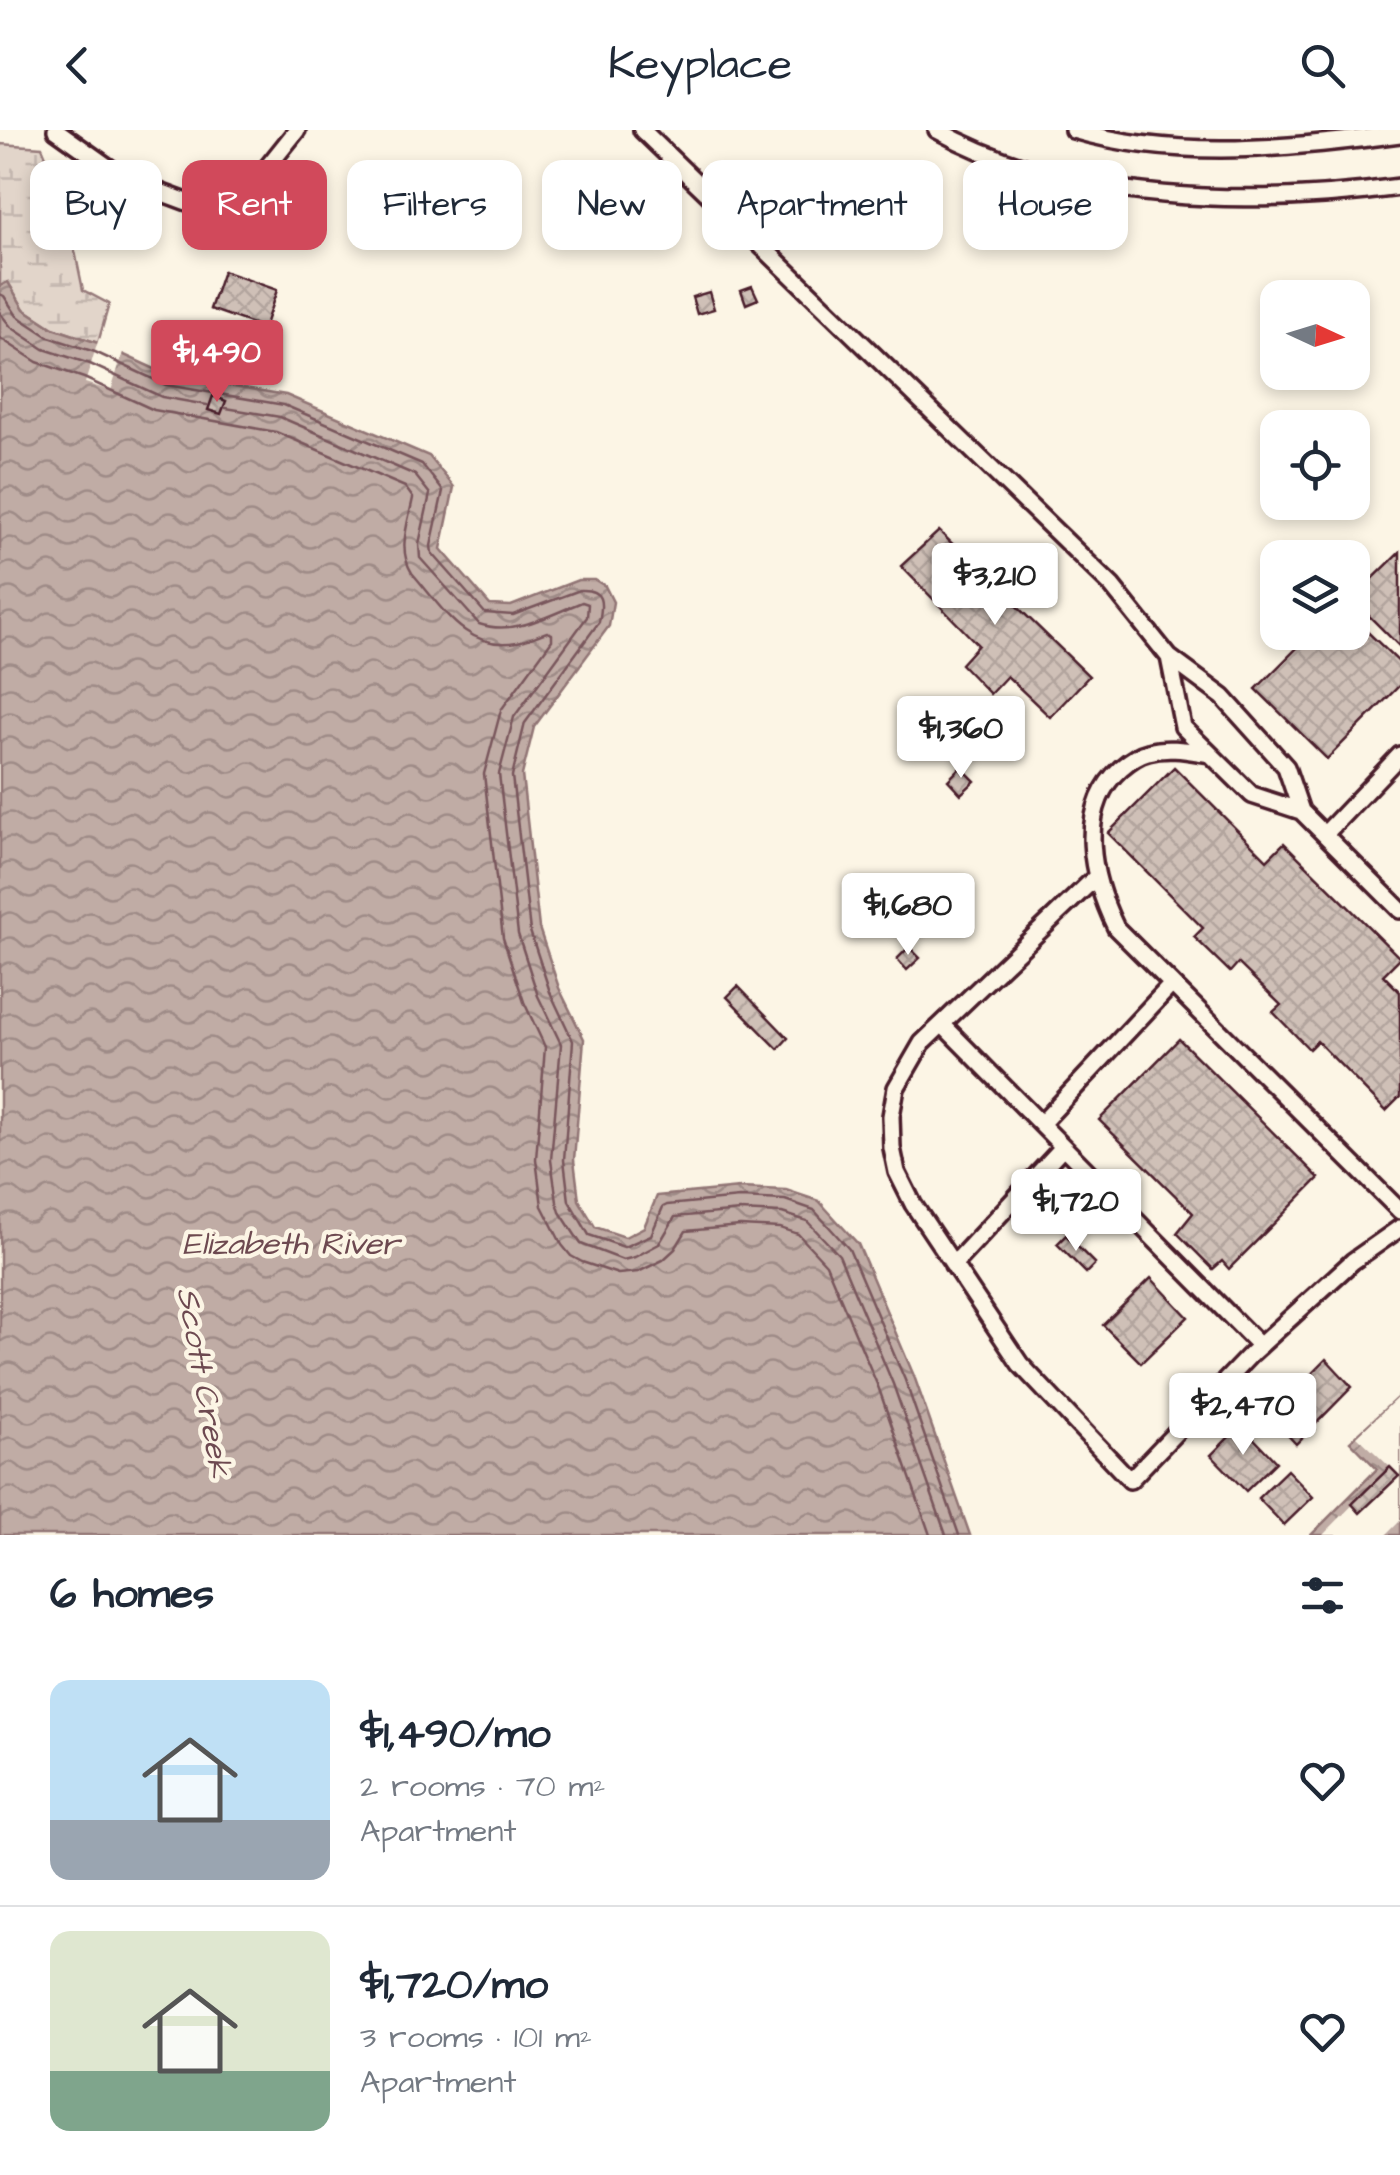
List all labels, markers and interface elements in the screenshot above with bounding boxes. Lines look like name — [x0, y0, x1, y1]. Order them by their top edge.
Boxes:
text: Keyplace — [608, 34, 792, 96]
icon: back — [50, 38, 105, 93]
icon: search — [1295, 38, 1350, 93]
chip: Buy — [30, 160, 162, 250]
chip: Rent — [182, 160, 327, 250]
chip: Filters — [347, 160, 522, 250]
chip: New — [542, 160, 682, 250]
chip: Apartment — [702, 160, 943, 250]
chip: House — [963, 160, 1128, 250]
north arrow — [1260, 280, 1370, 390]
map controls — [1260, 280, 1370, 650]
pin: $1,490 — [136, 320, 298, 405]
text: $1,490 — [173, 330, 261, 375]
button: locate — [1260, 410, 1370, 520]
button: layers — [1260, 540, 1370, 650]
pin: $3,210 — [914, 543, 1076, 628]
text: $3,210 — [954, 553, 1036, 598]
pin: $1,360 — [880, 696, 1042, 781]
text: $1,360 — [919, 706, 1003, 751]
pin: $1,680 — [827, 873, 989, 958]
text: $1,680 — [864, 883, 952, 928]
pin: $1,720 — [995, 1169, 1157, 1254]
text: $1,720 — [1033, 1179, 1119, 1224]
water label: Elizabeth River — [182, 1222, 403, 1267]
water label: Scott Creek — [165, 1284, 243, 1482]
pin: $2,470 — [1162, 1373, 1324, 1458]
text: $2,470 — [1191, 1383, 1295, 1428]
text: 6 homes — [50, 1566, 214, 1624]
icon: filters — [1295, 1568, 1350, 1623]
text: $1,490/mo — [360, 1706, 551, 1764]
icon: home — [130, 1720, 250, 1840]
icon: heart — [1295, 1753, 1350, 1808]
text: 2 rooms · 70 m² — [360, 1764, 605, 1809]
text: Apartment — [360, 1809, 516, 1854]
text: $1,720/mo — [360, 1957, 548, 2015]
icon: home — [130, 1971, 250, 2091]
icon: heart — [1295, 2004, 1350, 2059]
text: 3 rooms · 101 m² — [360, 2015, 592, 2060]
text: Apartment — [360, 2060, 516, 2105]

